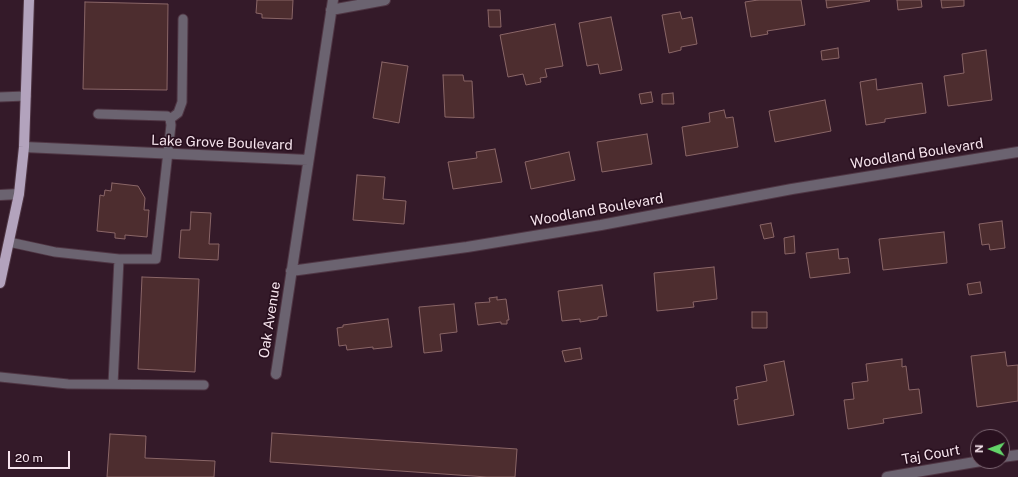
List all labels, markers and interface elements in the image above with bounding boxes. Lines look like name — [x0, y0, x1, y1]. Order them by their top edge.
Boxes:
street label: Lake Grove Boulevard — [151, 132, 293, 154]
street label: Woodland Boulevard — [849, 135, 985, 173]
street label: Woodland Boulevard — [529, 190, 665, 230]
street label: Oak Avenue — [256, 281, 284, 359]
north arrow — [970, 429, 1010, 469]
street label: Taj Court — [901, 442, 961, 468]
scale bar — [10, 443, 72, 469]
text: N — [973, 444, 985, 453]
text: 20 m — [15, 451, 43, 465]

